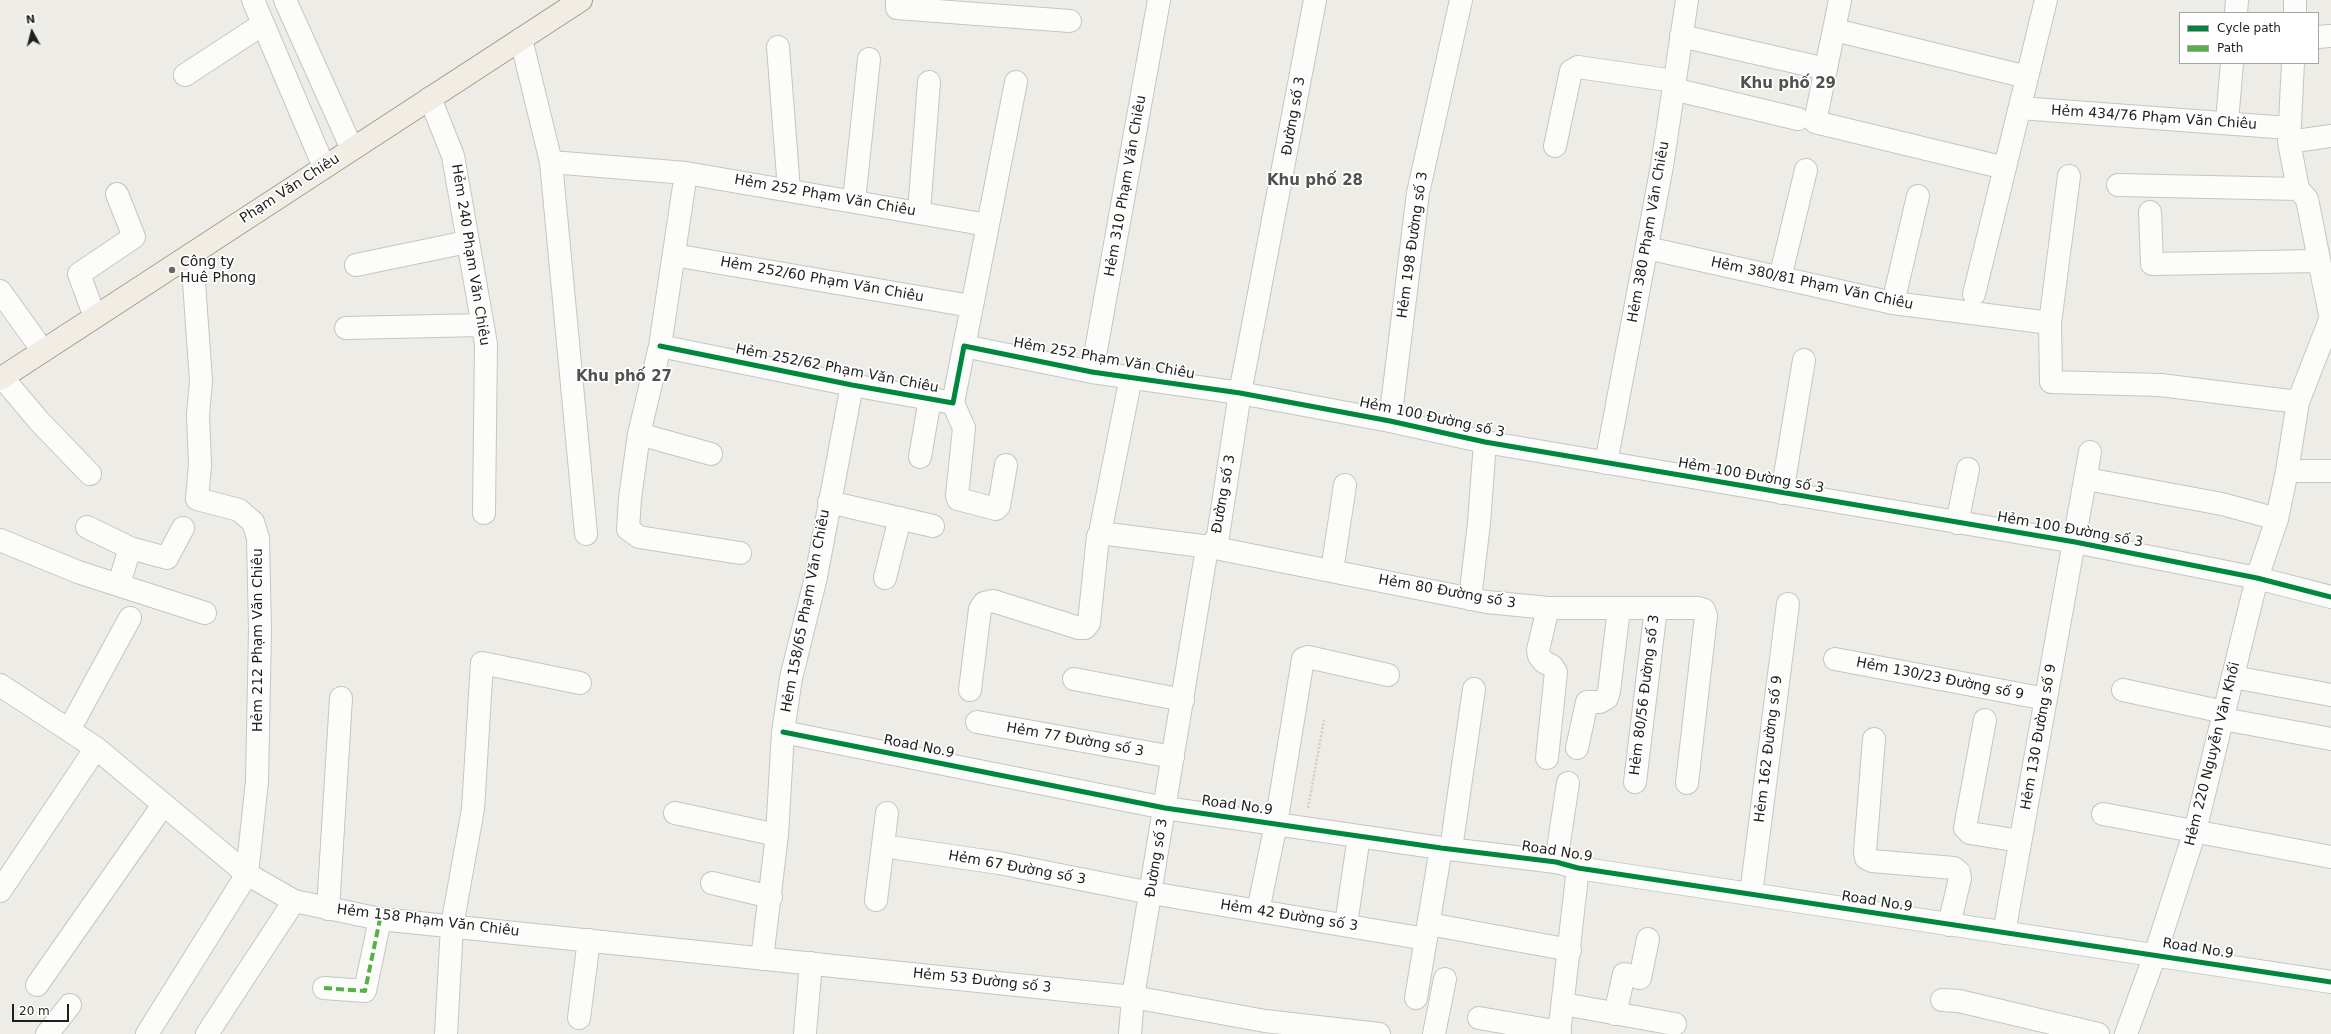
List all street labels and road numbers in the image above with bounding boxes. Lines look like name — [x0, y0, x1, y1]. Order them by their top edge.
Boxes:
street label: Đường số 3 — [1279, 75, 1309, 157]
street label: Hẻm 310 Phạm Văn Chiêu — [1102, 94, 1150, 278]
street label: Hẻm 434/76 Phạm Văn Chiêu — [2050, 102, 2258, 134]
street label: Hẻm 380 Phạm Văn Chiêu — [1625, 140, 1673, 324]
street label: Phạm Văn Chiêu — [237, 151, 343, 227]
street label: Hẻm 240 Phạm Văn Chiêu — [447, 163, 493, 347]
street label: Hẻm 198 Đường số 3 — [1394, 170, 1432, 320]
street label: Hẻm 252 Phạm Văn Chiêu — [733, 172, 917, 220]
street label: Hẻm 252/60 Phạm Văn Chiêu — [719, 254, 925, 306]
street label: Hẻm 380/81 Phạm Văn Chiêu — [1709, 254, 1915, 314]
street label: Hẻm 252 Phạm Văn Chiêu — [1012, 335, 1196, 383]
street label: Hẻm 252/62 Phạm Văn Chiêu — [734, 341, 940, 397]
street label: Hẻm 100 Đường số 3 — [1358, 394, 1506, 442]
street label: Đường số 3 — [1209, 453, 1239, 535]
street label: Hẻm 100 Đường số 3 — [1677, 455, 1825, 497]
street label: Hẻm 158/65 Phạm Văn Chiêu — [778, 508, 834, 714]
street label: Hẻm 100 Đường số 3 — [1996, 509, 2144, 551]
street label: Hẻm 212 Phạm Văn Chiêu — [250, 548, 266, 732]
street label: Hẻm 80 Đường số 3 — [1377, 572, 1517, 612]
street label: Hẻm 80/56 Đường số 3 — [1627, 614, 1663, 776]
street label: Hẻm 130/23 Đường số 9 — [1855, 654, 2025, 704]
street label: Hẻm 220 Nguyễn Văn Khối — [2182, 660, 2244, 848]
street label: Hẻm 130 Đường số 9 — [2018, 663, 2060, 811]
street label: Hẻm 162 Đường số 9 — [1752, 674, 1786, 824]
street label: Hẻm 77 Đường số 3 — [1005, 720, 1145, 760]
street label: Road No.9 — [882, 732, 956, 762]
street label: Road No.9 — [1200, 793, 1274, 819]
street label: Đường số 3 — [1142, 817, 1172, 899]
street label: Road No.9 — [1520, 838, 1594, 866]
street label: Hẻm 67 Đường số 3 — [947, 848, 1087, 888]
street label: Road No.9 — [1840, 888, 1914, 916]
street label: Hẻm 42 Đường số 3 — [1219, 897, 1359, 935]
street label: Hẻm 158 Phạm Văn Chiêu — [336, 901, 520, 941]
street label: Road No.9 — [2161, 935, 2235, 963]
street label: Hẻm 53 Đường số 3 — [912, 965, 1052, 997]

